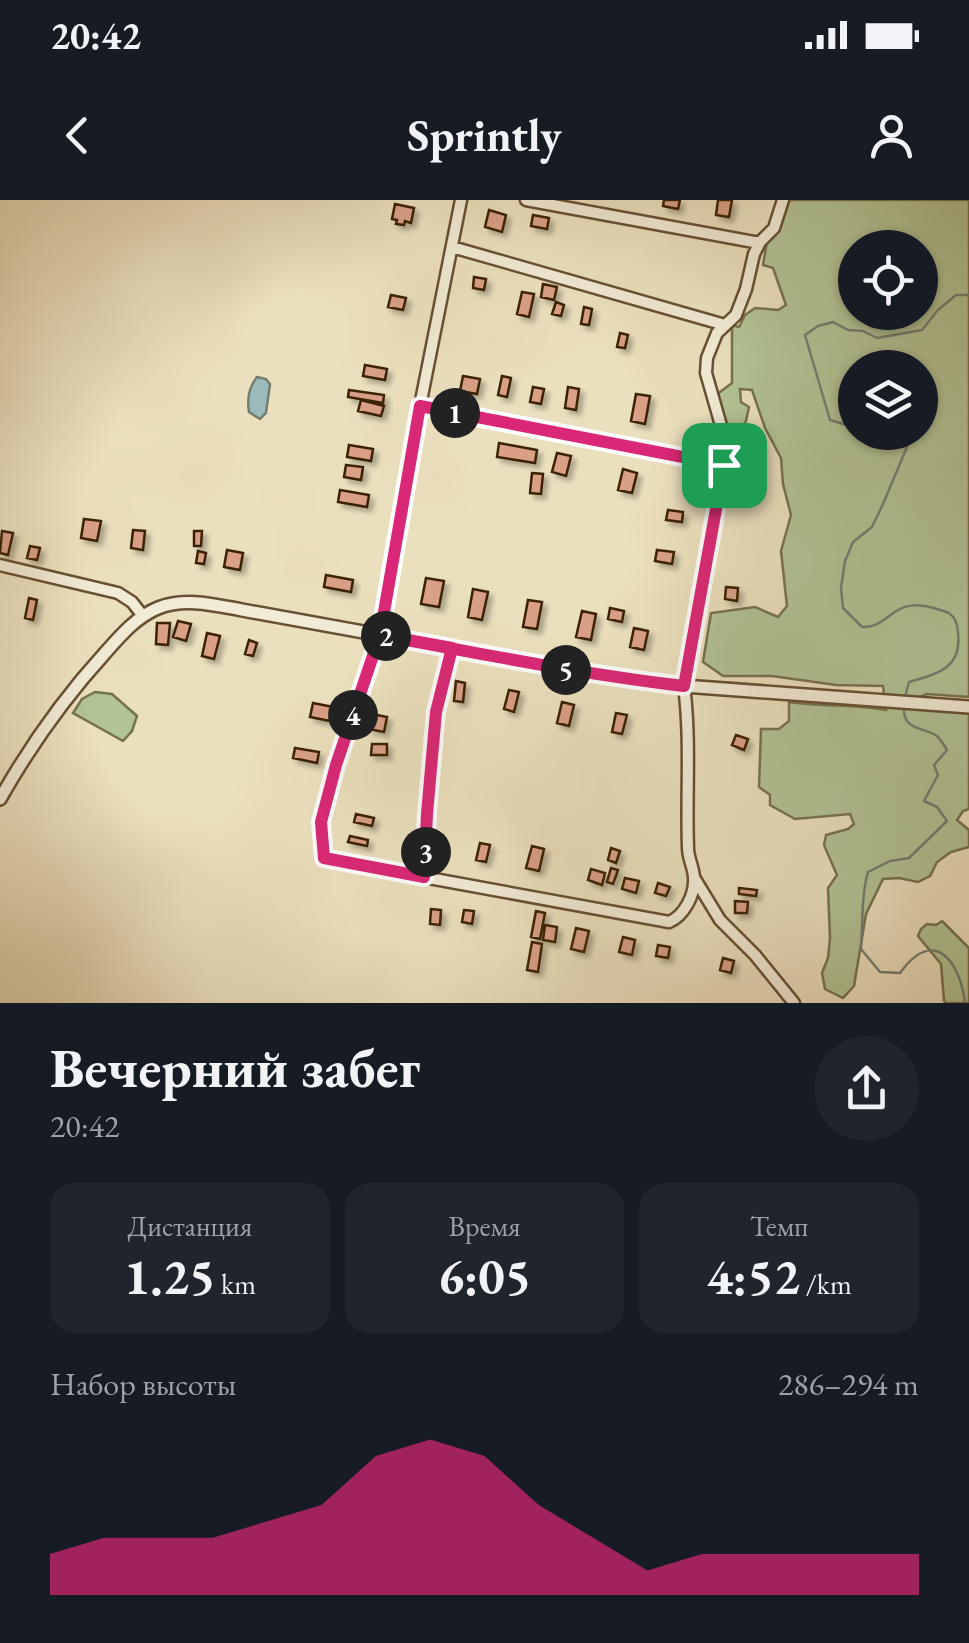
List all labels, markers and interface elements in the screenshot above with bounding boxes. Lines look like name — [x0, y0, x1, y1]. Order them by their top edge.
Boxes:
text: 20:42 — [50, 11, 141, 60]
text: Sprintly — [407, 106, 562, 164]
icon: back — [50, 108, 105, 163]
icon: person — [864, 108, 919, 163]
map controls — [838, 230, 938, 450]
button: locate — [838, 230, 938, 330]
button: layers — [838, 350, 938, 450]
pin: 1 — [430, 388, 480, 438]
text: 1 — [448, 395, 462, 431]
pin — [682, 423, 767, 508]
icon: arrive — [697, 438, 752, 493]
pin: 2 — [361, 611, 411, 661]
text: 2 — [379, 618, 393, 654]
pin: 5 — [541, 645, 591, 695]
text: 5 — [559, 652, 573, 688]
pin: 4 — [328, 690, 378, 740]
text: 4 — [346, 697, 360, 733]
pin: 3 — [401, 827, 451, 877]
text: 3 — [419, 834, 433, 870]
text: Вечерний забег — [50, 1032, 420, 1103]
button: share — [814, 1036, 919, 1141]
text: 20:42 — [50, 1105, 119, 1147]
text: Дистанция — [127, 1208, 252, 1244]
text: Время — [449, 1208, 520, 1244]
text: Темп — [750, 1208, 808, 1244]
text: 1.25 — [124, 1244, 215, 1309]
text: 6:05 — [438, 1244, 531, 1309]
text: 4:52 — [707, 1244, 800, 1309]
text: km — [215, 1266, 256, 1302]
text: /km — [800, 1266, 852, 1302]
text: Набор высоты — [50, 1363, 236, 1405]
text: 286–294 m — [778, 1363, 919, 1405]

